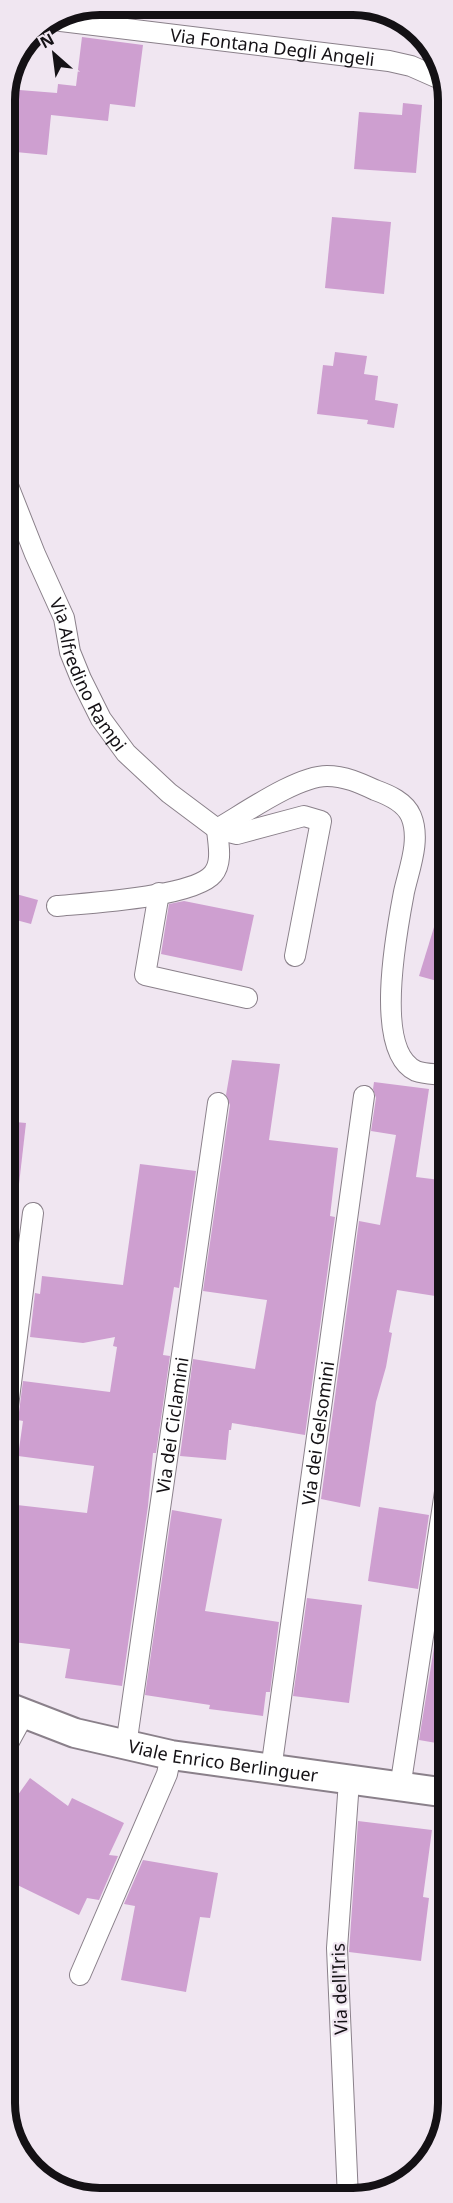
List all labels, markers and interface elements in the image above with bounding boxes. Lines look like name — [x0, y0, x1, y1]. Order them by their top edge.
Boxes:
street label: Via Fontana Degli Angeli — [169, 22, 376, 71]
north arrow — [24, 24, 84, 84]
text: N — [36, 28, 58, 54]
street label: Via Alfredino Rampi — [44, 594, 132, 756]
street label: Via dei Ciclamini — [150, 1355, 194, 1495]
street label: Via dei Gelsomini — [296, 1359, 339, 1507]
street label: Viale Enrico Berlinguer — [126, 1734, 320, 1787]
street label: Via dell'Iris — [325, 1943, 353, 2035]

